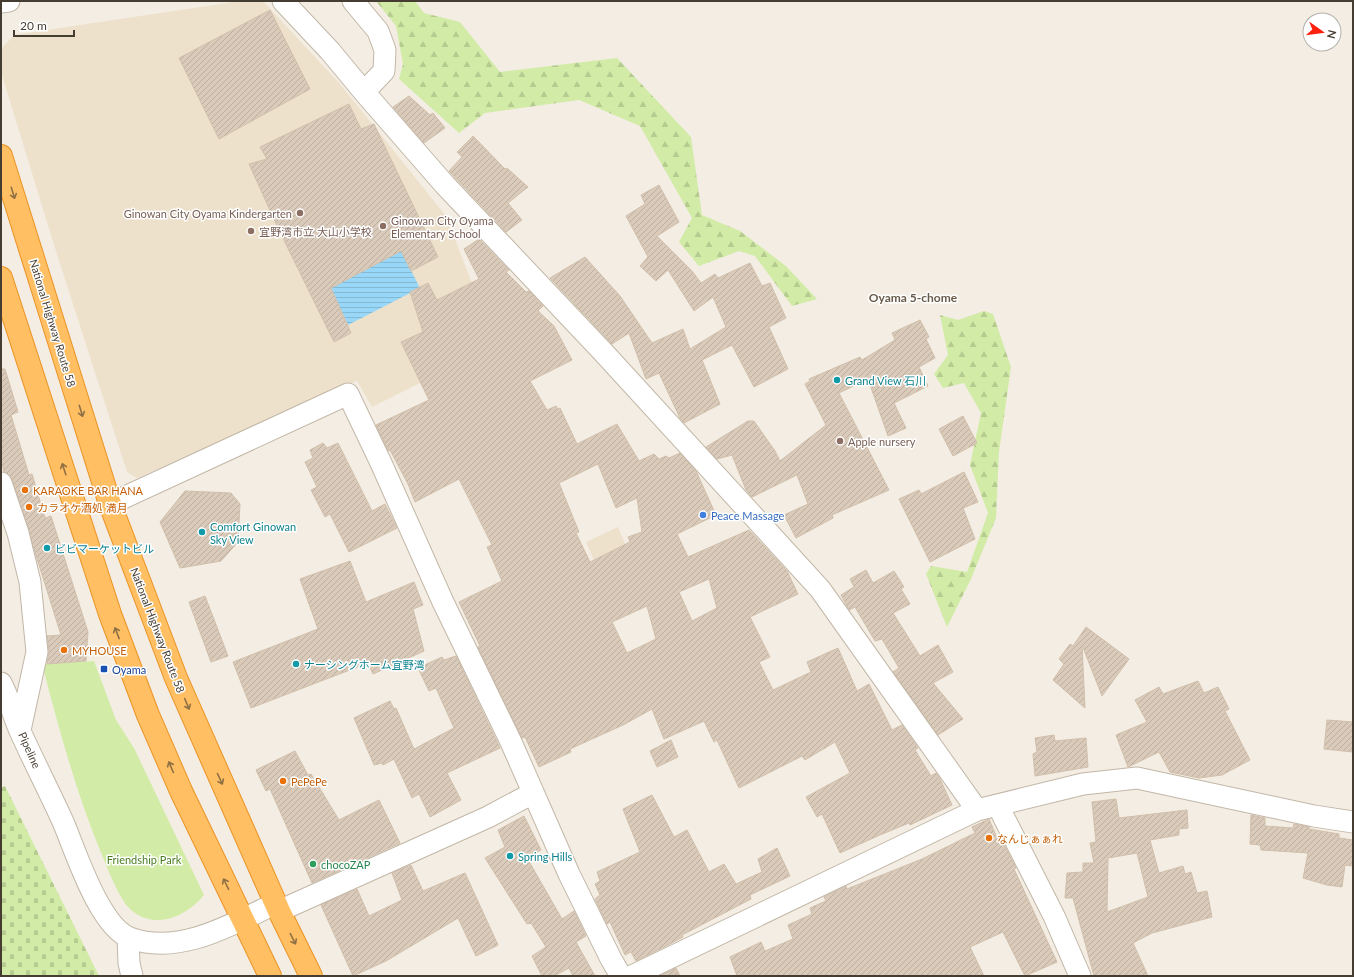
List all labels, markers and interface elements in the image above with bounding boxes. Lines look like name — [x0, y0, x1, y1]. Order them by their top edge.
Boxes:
scale bar — [14, 12, 74, 38]
north arrow — [1302, 12, 1342, 52]
text: 20 m — [20, 18, 47, 33]
text: N — [1325, 29, 1340, 40]
one-way arrow — [10, 187, 17, 200]
place label: Ginowan City Oyama Kindergarten — [124, 207, 292, 220]
marker: Ginowan City Oyama Kindergarten — [295, 208, 305, 218]
place label: Ginowan City Oyama Elementary School — [391, 214, 493, 240]
marker: Ginowan City Oyama Elementary School — [378, 221, 388, 231]
place label: 宜野湾市立 大山小学校 — [259, 225, 372, 238]
marker: 宜野湾市立 大山小学校 — [246, 226, 256, 236]
street label: National Highway Route 58 — [27, 258, 79, 388]
district label: Oyama 5-chome — [869, 290, 958, 305]
place label: Grand View 石川 — [845, 374, 926, 387]
marker: Grand View 石川 — [832, 375, 842, 385]
one-way arrow — [77, 405, 85, 417]
place label: Apple nursery — [848, 435, 916, 448]
marker: Apple nursery — [835, 436, 845, 446]
one-way arrow — [60, 463, 67, 476]
place label: KARAOKE BAR HANA — [33, 484, 144, 497]
marker: KARAOKE BAR HANA — [20, 485, 30, 495]
place label: カラオケ酒処 満月 — [37, 501, 128, 514]
marker: カラオケ酒処 満月 — [24, 502, 34, 512]
place label: Peace Massage — [711, 509, 785, 522]
marker: Peace Massage — [698, 510, 708, 520]
place label: Comfort Ginowan Sky View — [210, 520, 296, 546]
marker: Comfort Ginowan Sky View — [197, 527, 207, 537]
place label: ビビマーケットビル — [55, 542, 154, 555]
marker: ビビマーケットビル — [42, 543, 52, 553]
street label: National Highway Route 58 — [128, 566, 188, 694]
one-way arrow — [113, 627, 121, 639]
place label: MYHOUSE — [72, 644, 127, 657]
marker: MYHOUSE — [59, 645, 69, 655]
place label: ナーシングホーム宜野湾 — [304, 658, 424, 671]
marker: ナーシングホーム宜野湾 — [291, 659, 301, 669]
place label: Oyama — [112, 663, 146, 676]
marker: Oyama — [99, 664, 109, 674]
one-way arrow — [184, 698, 191, 710]
street label: Pipeline — [16, 730, 44, 770]
one-way arrow — [166, 761, 174, 773]
one-way arrow — [217, 772, 224, 784]
place label: PePePe — [291, 775, 327, 788]
marker: PePePe — [278, 776, 288, 786]
place label: なんじぁぁれ — [997, 832, 1063, 845]
marker: なんじぁぁれ — [984, 833, 994, 843]
place label: Spring Hills — [518, 850, 572, 863]
marker: Spring Hills — [505, 851, 515, 861]
park label: Friendship Park — [107, 853, 182, 866]
place label: chocoZAP — [321, 858, 371, 871]
marker: chocoZAP — [308, 859, 318, 869]
one-way arrow — [222, 879, 229, 891]
one-way arrow — [290, 932, 297, 944]

